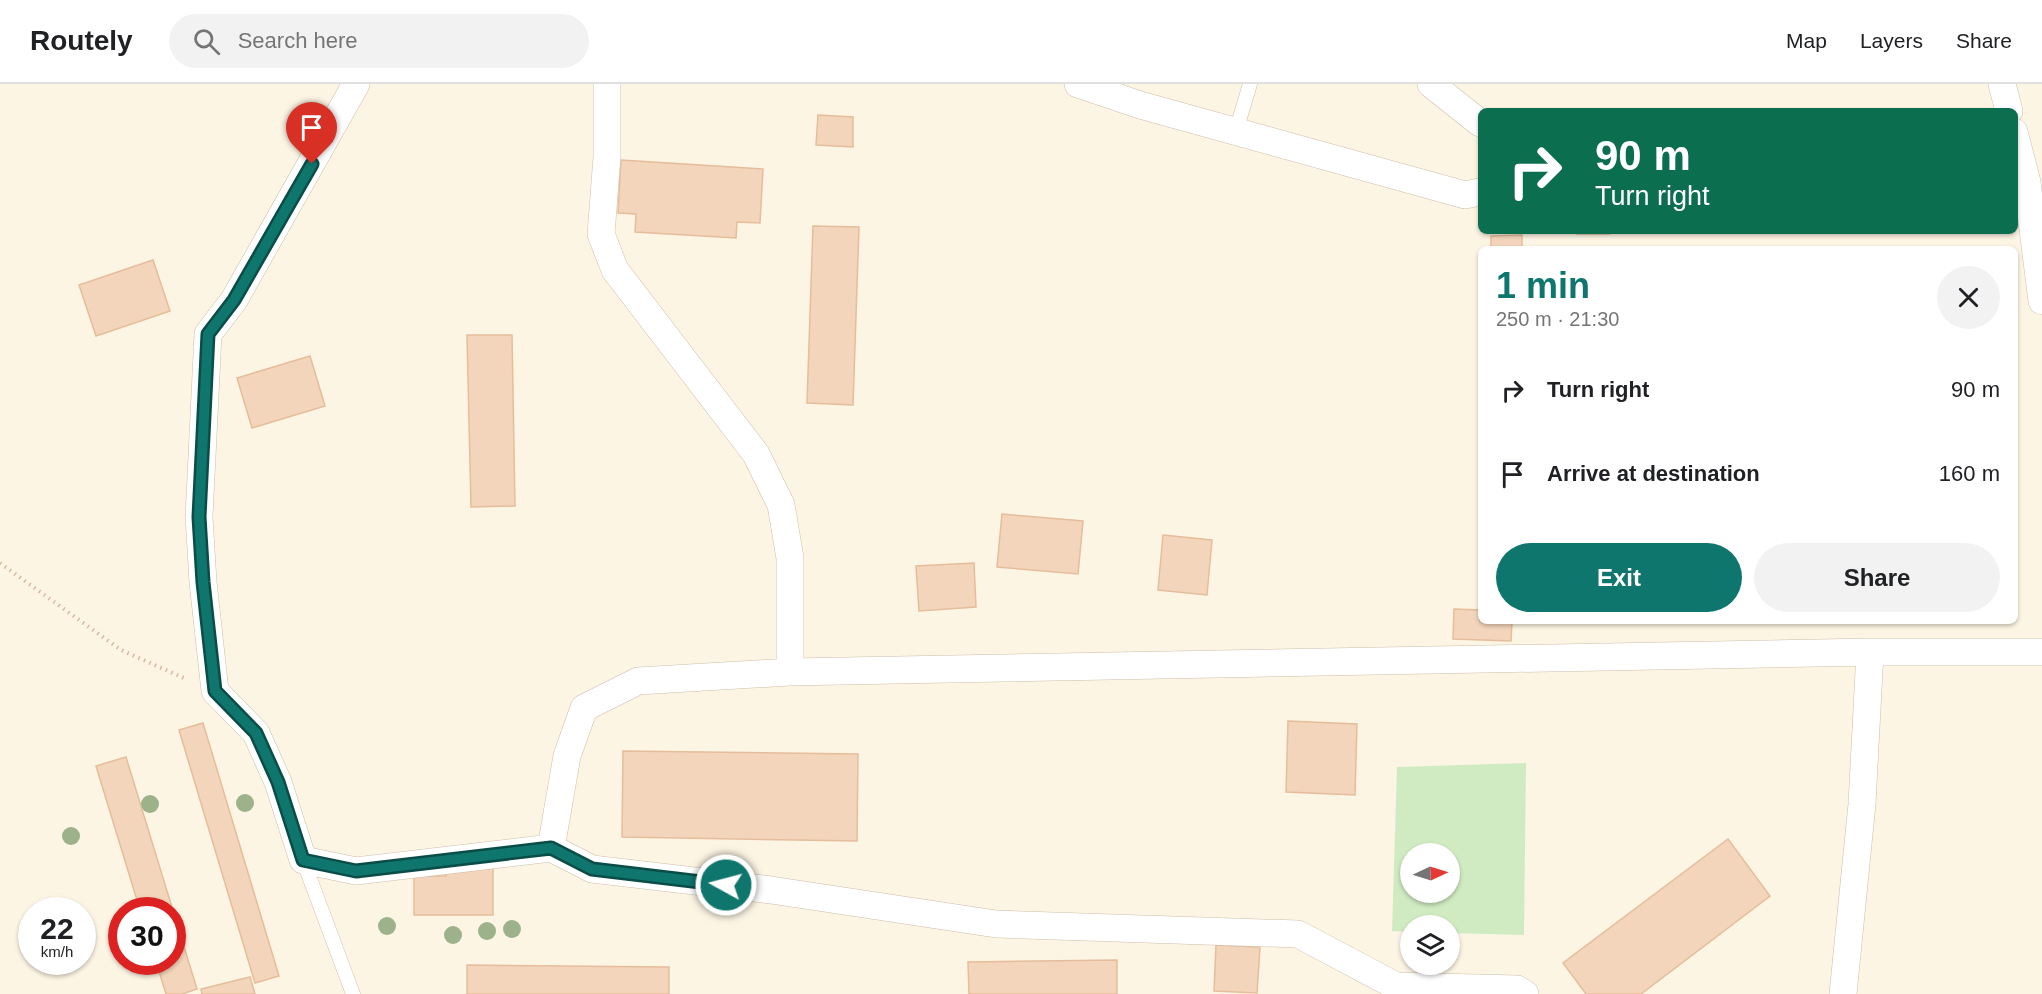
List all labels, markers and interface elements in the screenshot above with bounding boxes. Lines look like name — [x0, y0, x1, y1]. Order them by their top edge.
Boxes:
search box — [169, 14, 589, 68]
text: Routely — [30, 25, 133, 56]
icon: search — [190, 25, 223, 58]
text: Search here — [238, 28, 358, 53]
text: Map — [1786, 29, 1827, 52]
text: Layers — [1860, 29, 1923, 52]
text: Share — [1956, 29, 2012, 52]
pin — [286, 102, 337, 164]
icon: arrive — [295, 111, 328, 144]
icon: right — [1496, 132, 1574, 210]
text: 90 m — [1595, 132, 1691, 179]
text: Turn right — [1595, 181, 1710, 211]
text: 1 min — [1496, 265, 1590, 306]
button: close — [1937, 266, 2000, 329]
text: 250 m · 21:30 — [1496, 308, 1619, 330]
icon: right — [1496, 374, 1529, 407]
text: Turn right — [1547, 377, 1649, 402]
text: 90 m — [1951, 377, 2000, 402]
icon: arrive — [1496, 458, 1529, 491]
text: Arrive at destination — [1547, 461, 1760, 486]
text: 160 m — [1939, 461, 2000, 486]
button: Exit — [1496, 543, 1742, 612]
button: Share — [1754, 543, 2000, 612]
north arrow — [1400, 843, 1460, 903]
map controls — [1400, 843, 1460, 975]
position arrow — [694, 853, 758, 917]
speed limit sign: 30 — [108, 897, 186, 975]
text: 22 — [40, 912, 74, 945]
button: layers — [1400, 915, 1460, 975]
text: km/h — [41, 943, 73, 960]

